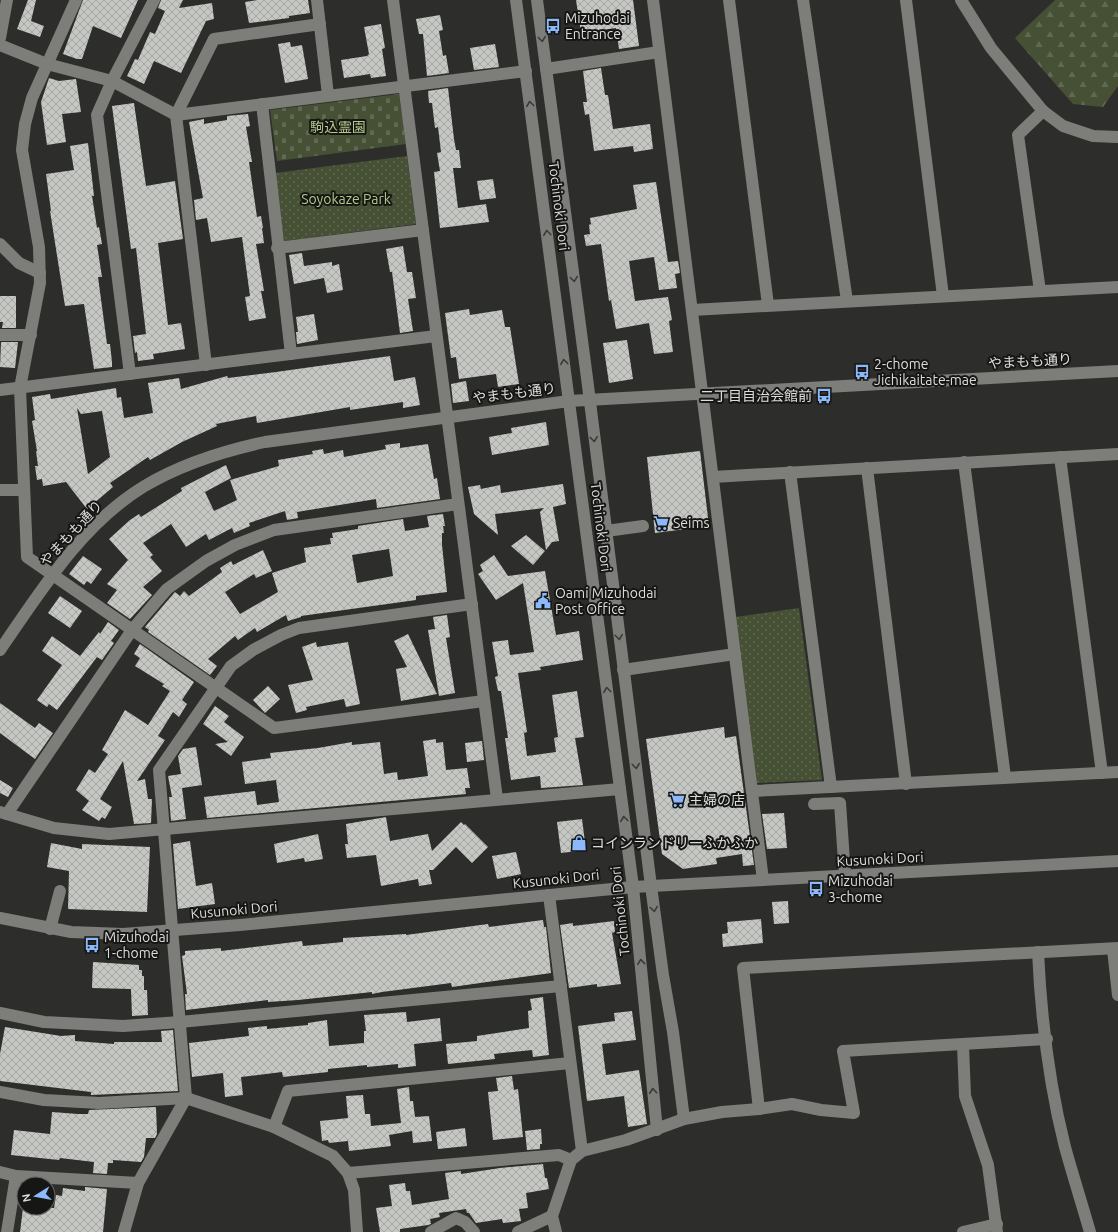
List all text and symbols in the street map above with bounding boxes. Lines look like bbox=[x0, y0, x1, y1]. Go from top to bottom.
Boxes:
place label: Mizuhodai Entrance bbox=[565, 10, 630, 42]
bus stop icon: Mizuhodai Entrance bbox=[544, 17, 562, 35]
one-way arrow bbox=[537, 36, 546, 42]
one-way arrow bbox=[526, 101, 535, 107]
park label: 駒込霊園 bbox=[310, 119, 366, 135]
street label: Tochinoki Dori bbox=[546, 160, 572, 252]
park label: Soyokaze Park bbox=[301, 191, 391, 207]
one-way arrow bbox=[543, 230, 552, 236]
one-way arrow bbox=[569, 275, 578, 282]
street label: やまもも通り bbox=[988, 351, 1072, 371]
place label: 2-chome Jichikaitate-mae bbox=[874, 356, 977, 388]
one-way arrow bbox=[560, 359, 569, 365]
bus stop icon: 2-chome Jichikaitate-mae bbox=[853, 363, 871, 381]
street label: やまもも通り bbox=[471, 380, 557, 406]
bus stop icon: 二丁目自治会館前 bbox=[815, 387, 833, 405]
place label: 二丁目自治会館前 bbox=[700, 388, 812, 404]
one-way arrow bbox=[590, 436, 599, 442]
street label: Tochinoki Dori bbox=[588, 481, 614, 573]
street label: やまもも通り bbox=[37, 497, 105, 569]
supermarket icon: Seims bbox=[652, 514, 670, 532]
place label: Seims bbox=[673, 515, 710, 531]
place label: Oami Mizuhodai Post Office bbox=[555, 585, 657, 617]
public building icon: Oami Mizuhodai Post Office bbox=[534, 592, 552, 610]
one-way arrow bbox=[614, 634, 623, 640]
one-way arrow bbox=[603, 687, 612, 693]
one-way arrow bbox=[631, 763, 640, 769]
supermarket icon: 主婦の店 bbox=[668, 791, 686, 809]
place label: 主婦の店 bbox=[689, 792, 745, 808]
one-way arrow bbox=[620, 815, 629, 822]
shop icon: コインランドリーふかふか bbox=[570, 834, 588, 852]
place label: コインランドリーふかふか bbox=[591, 835, 758, 851]
street label: Kusunoki Dori bbox=[836, 849, 924, 869]
street label: Tochinoki Dori bbox=[607, 865, 633, 957]
street label: Kusunoki Dori bbox=[512, 866, 600, 892]
place label: Mizuhodai 3-chome bbox=[828, 873, 893, 905]
bus stop icon: Mizuhodai 3-chome bbox=[807, 880, 825, 898]
street label: Kusunoki Dori bbox=[190, 898, 278, 922]
one-way arrow bbox=[649, 906, 658, 912]
place label: Mizuhodai 1-chome bbox=[104, 929, 169, 961]
bus stop icon: Mizuhodai 1-chome bbox=[83, 936, 101, 954]
one-way arrow bbox=[636, 958, 645, 965]
one-way arrow bbox=[649, 1088, 658, 1094]
north arrow bbox=[16, 1176, 56, 1216]
text: N bbox=[20, 1193, 33, 1203]

